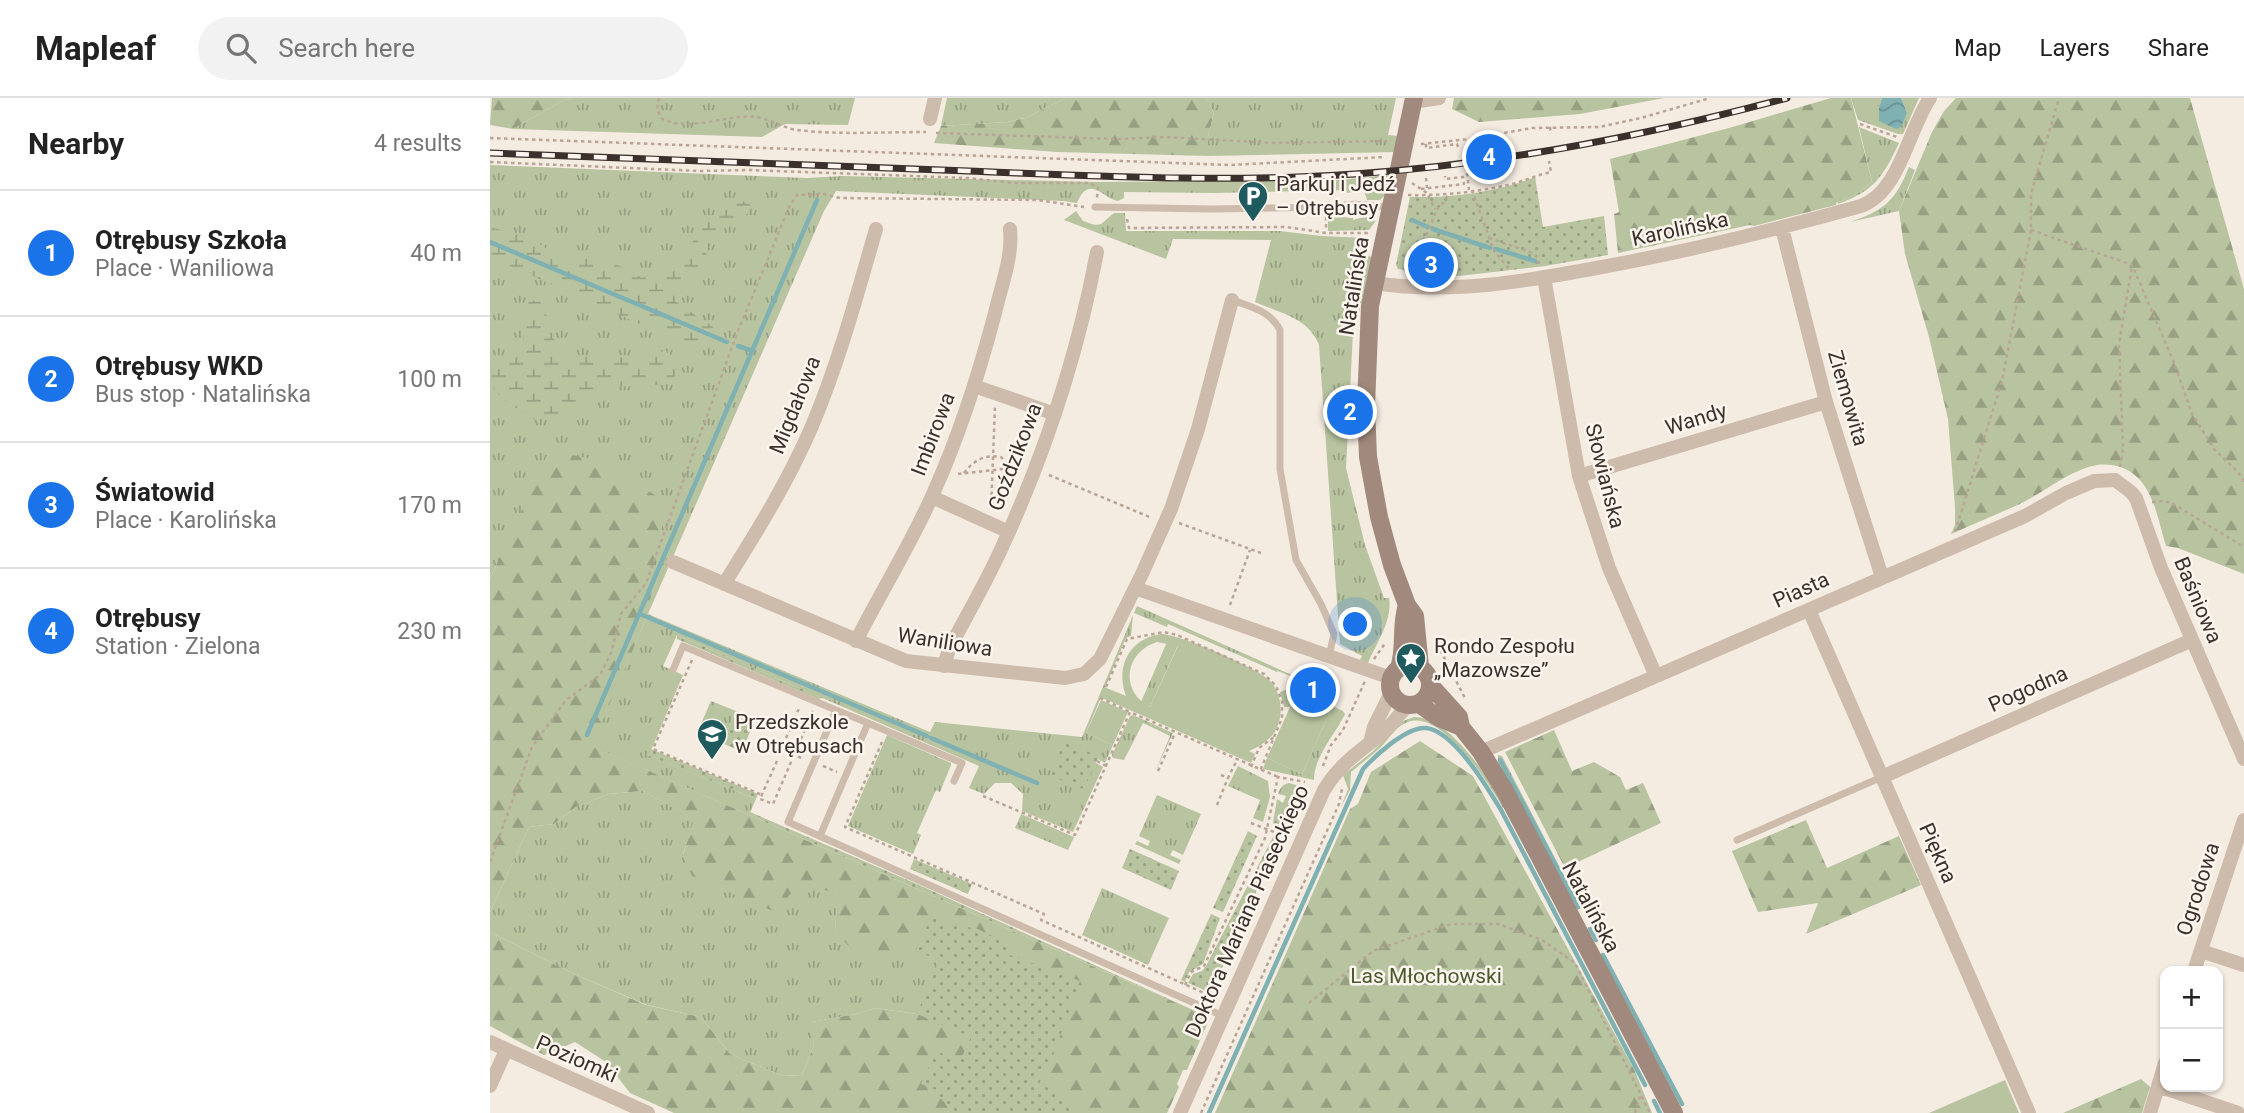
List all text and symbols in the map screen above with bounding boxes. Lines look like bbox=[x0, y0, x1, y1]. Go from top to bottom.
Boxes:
search box bbox=[198, 17, 688, 80]
text: Mapleaf bbox=[35, 29, 156, 68]
icon: search bbox=[222, 29, 260, 67]
text: Search here bbox=[278, 33, 415, 63]
text: Map bbox=[1954, 34, 2002, 62]
text: Layers bbox=[2040, 34, 2110, 62]
text: Share bbox=[2148, 34, 2209, 62]
text: Nearby bbox=[28, 126, 124, 161]
text: 4 results bbox=[374, 130, 462, 157]
pin: 4 bbox=[1466, 131, 1512, 183]
place label: Parkuj i Jedź – Otrębusy bbox=[1276, 172, 1395, 220]
parking icon: Parkuj i Jedź – Otrębusy bbox=[1236, 179, 1270, 223]
street label: Karolińska bbox=[1629, 207, 1731, 251]
text: Otrębusy Szkoła bbox=[95, 225, 287, 255]
street label: Natalińska bbox=[1334, 235, 1374, 337]
pin: 3 bbox=[1408, 239, 1454, 291]
text: 1 bbox=[44, 240, 58, 267]
text: 40 m bbox=[410, 240, 462, 267]
text: Place · Waniliowa bbox=[95, 255, 274, 282]
street label: Ziemowita bbox=[1823, 347, 1873, 449]
text: Otrębusy WKD bbox=[95, 351, 263, 381]
street label: Migdałowa bbox=[765, 353, 825, 457]
text: 2 bbox=[44, 366, 58, 393]
text: 100 m bbox=[397, 366, 462, 393]
text: Bus stop · Natalińska bbox=[95, 381, 311, 408]
pin: 2 bbox=[1327, 386, 1373, 438]
street label: Imbirowa bbox=[906, 389, 960, 479]
street label: Wandy bbox=[1662, 398, 1730, 440]
street label: Goździkowa bbox=[983, 400, 1047, 514]
street label: Słowiańska bbox=[1580, 421, 1630, 531]
text: Światowid bbox=[95, 477, 215, 507]
text: 3 bbox=[44, 492, 58, 519]
text: 170 m bbox=[397, 492, 462, 519]
text: Place · Karolińska bbox=[95, 507, 277, 534]
street label: Baśniowa bbox=[2169, 553, 2227, 647]
street label: Piasta bbox=[1769, 567, 1833, 613]
text: Otrębusy bbox=[95, 603, 201, 633]
your location bbox=[1338, 607, 1372, 641]
text: 4 bbox=[44, 618, 58, 645]
text: 230 m bbox=[397, 618, 462, 645]
street label: Waniliowa bbox=[896, 623, 994, 661]
text: Station · Zielona bbox=[95, 633, 261, 660]
place label: Rondo Zespołu „Mazowsze” bbox=[1434, 634, 1575, 682]
place icon: Rondo Zespołu „Mazowsze” bbox=[1394, 641, 1428, 685]
street label: Pogodna bbox=[1985, 661, 2071, 717]
pin: 1 bbox=[1290, 664, 1336, 716]
place label: Przedszkole w Otrębusach bbox=[735, 710, 864, 758]
school or university icon: Przedszkole w Otrębusach bbox=[695, 717, 729, 761]
street label: Doktora Mariana Piaseckiego bbox=[1180, 781, 1314, 1041]
street label: Piękna bbox=[1914, 819, 1962, 887]
street label: Ogrodowa bbox=[2172, 840, 2224, 938]
street label: Natalińska bbox=[1557, 857, 1625, 957]
park label: Las Młochowski bbox=[1350, 964, 1502, 988]
map controls bbox=[2160, 966, 2223, 1092]
button: + bbox=[2160, 966, 2223, 1029]
button: − bbox=[2160, 1029, 2223, 1092]
street label: Poziomki bbox=[533, 1030, 621, 1088]

